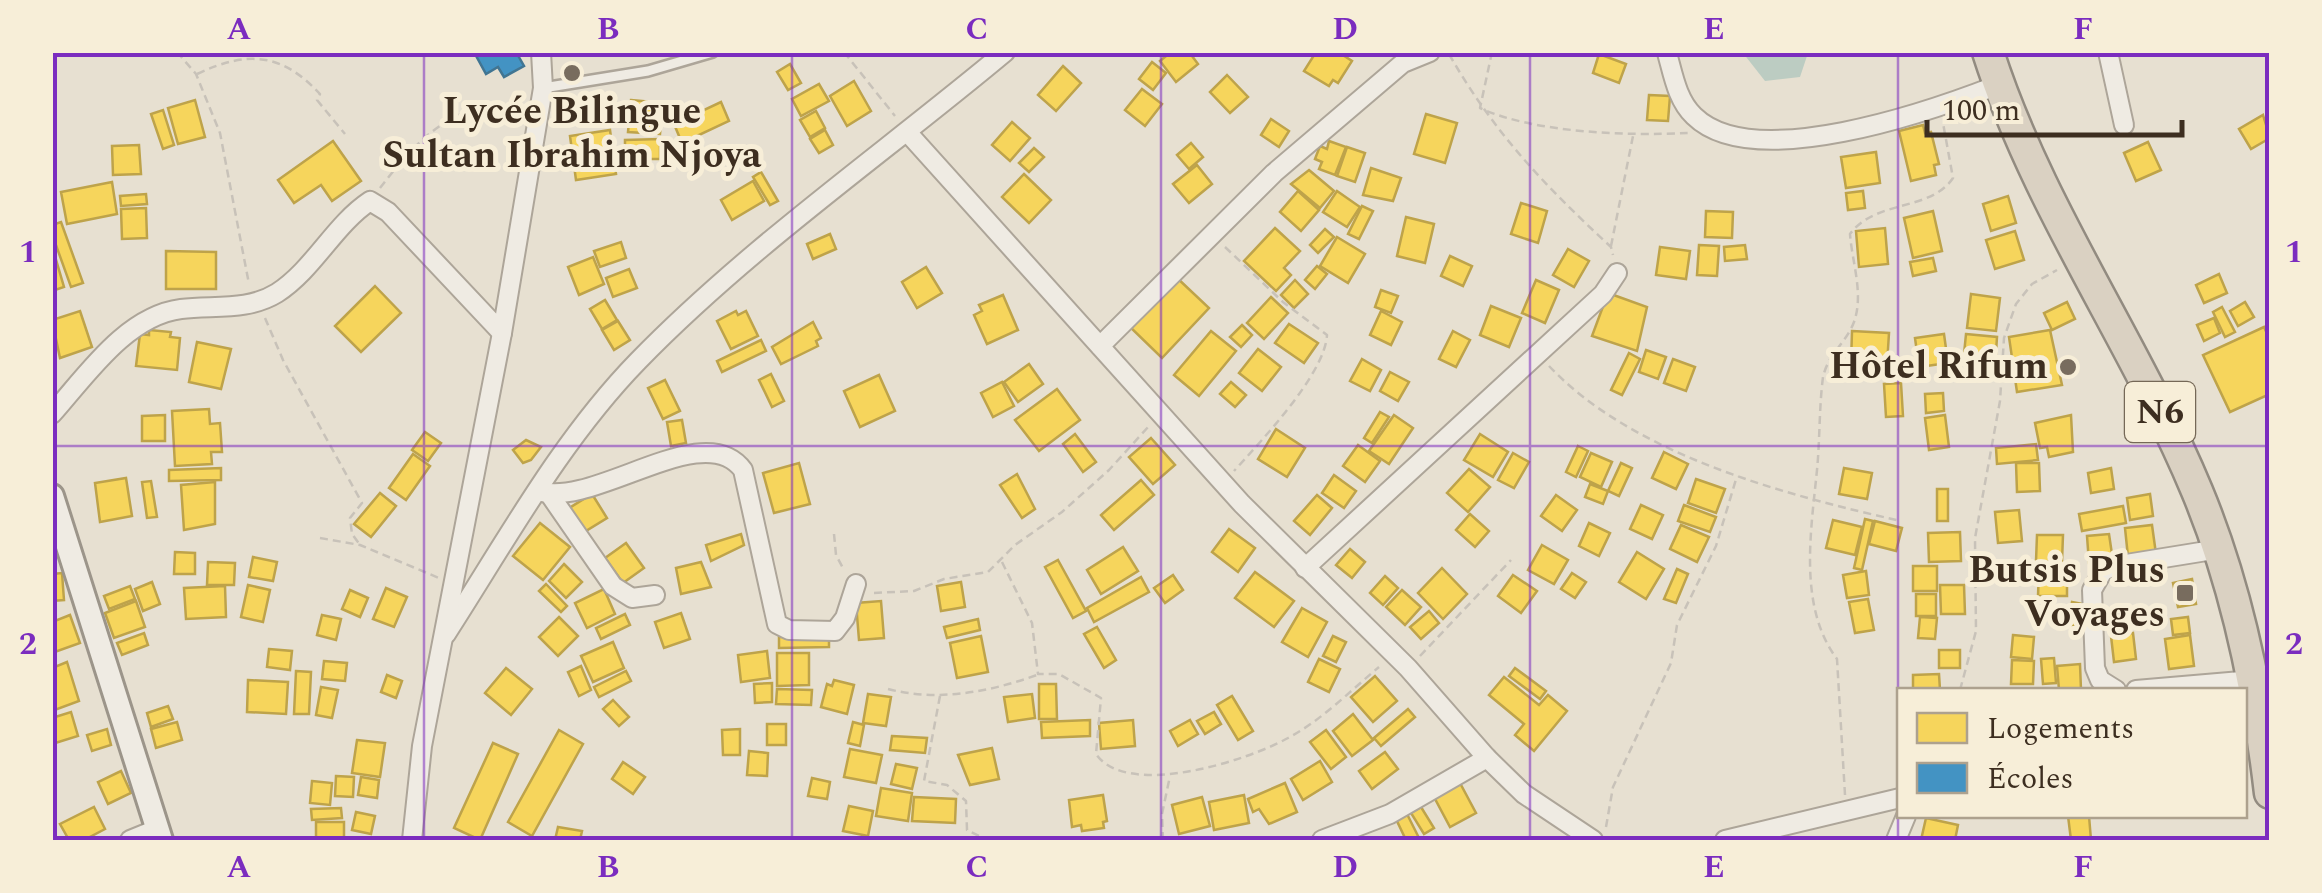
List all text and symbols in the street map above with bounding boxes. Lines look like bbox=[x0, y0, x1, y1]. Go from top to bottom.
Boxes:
text: A bbox=[227, 5, 252, 54]
text: B bbox=[597, 5, 619, 54]
text: C bbox=[966, 5, 988, 54]
text: D bbox=[1332, 5, 1358, 54]
text: E bbox=[1703, 5, 1725, 54]
text: F bbox=[2073, 5, 2093, 54]
marker: Lycée Bilingue Sultan Ibrahim Njoya bbox=[561, 62, 583, 84]
scale bar bbox=[1927, 75, 2182, 137]
place label: Lycée Bilingue Sultan Ibrahim Njoya bbox=[382, 83, 762, 185]
text: 100 m bbox=[1942, 88, 2020, 134]
text: 1 bbox=[19, 228, 37, 277]
text: 1 bbox=[2285, 228, 2303, 277]
place label: Hôtel Rifum bbox=[1829, 338, 2048, 396]
marker: Hôtel Rifum bbox=[2057, 356, 2079, 378]
road number: N6 bbox=[2125, 382, 2195, 442]
place label: Butsis Plus Voyages bbox=[1968, 542, 2165, 644]
marker: Butsis Plus Voyages bbox=[2174, 582, 2196, 604]
text: 2 bbox=[19, 620, 37, 669]
text: 2 bbox=[2285, 620, 2303, 669]
legend bbox=[1897, 688, 2247, 818]
text: Logements bbox=[1987, 706, 2134, 752]
text: Écoles bbox=[1987, 756, 2073, 802]
text: A bbox=[227, 843, 252, 892]
text: B bbox=[597, 843, 619, 892]
text: C bbox=[966, 843, 988, 892]
text: D bbox=[1332, 843, 1358, 892]
text: E bbox=[1703, 843, 1725, 892]
text: F bbox=[2073, 843, 2093, 892]

